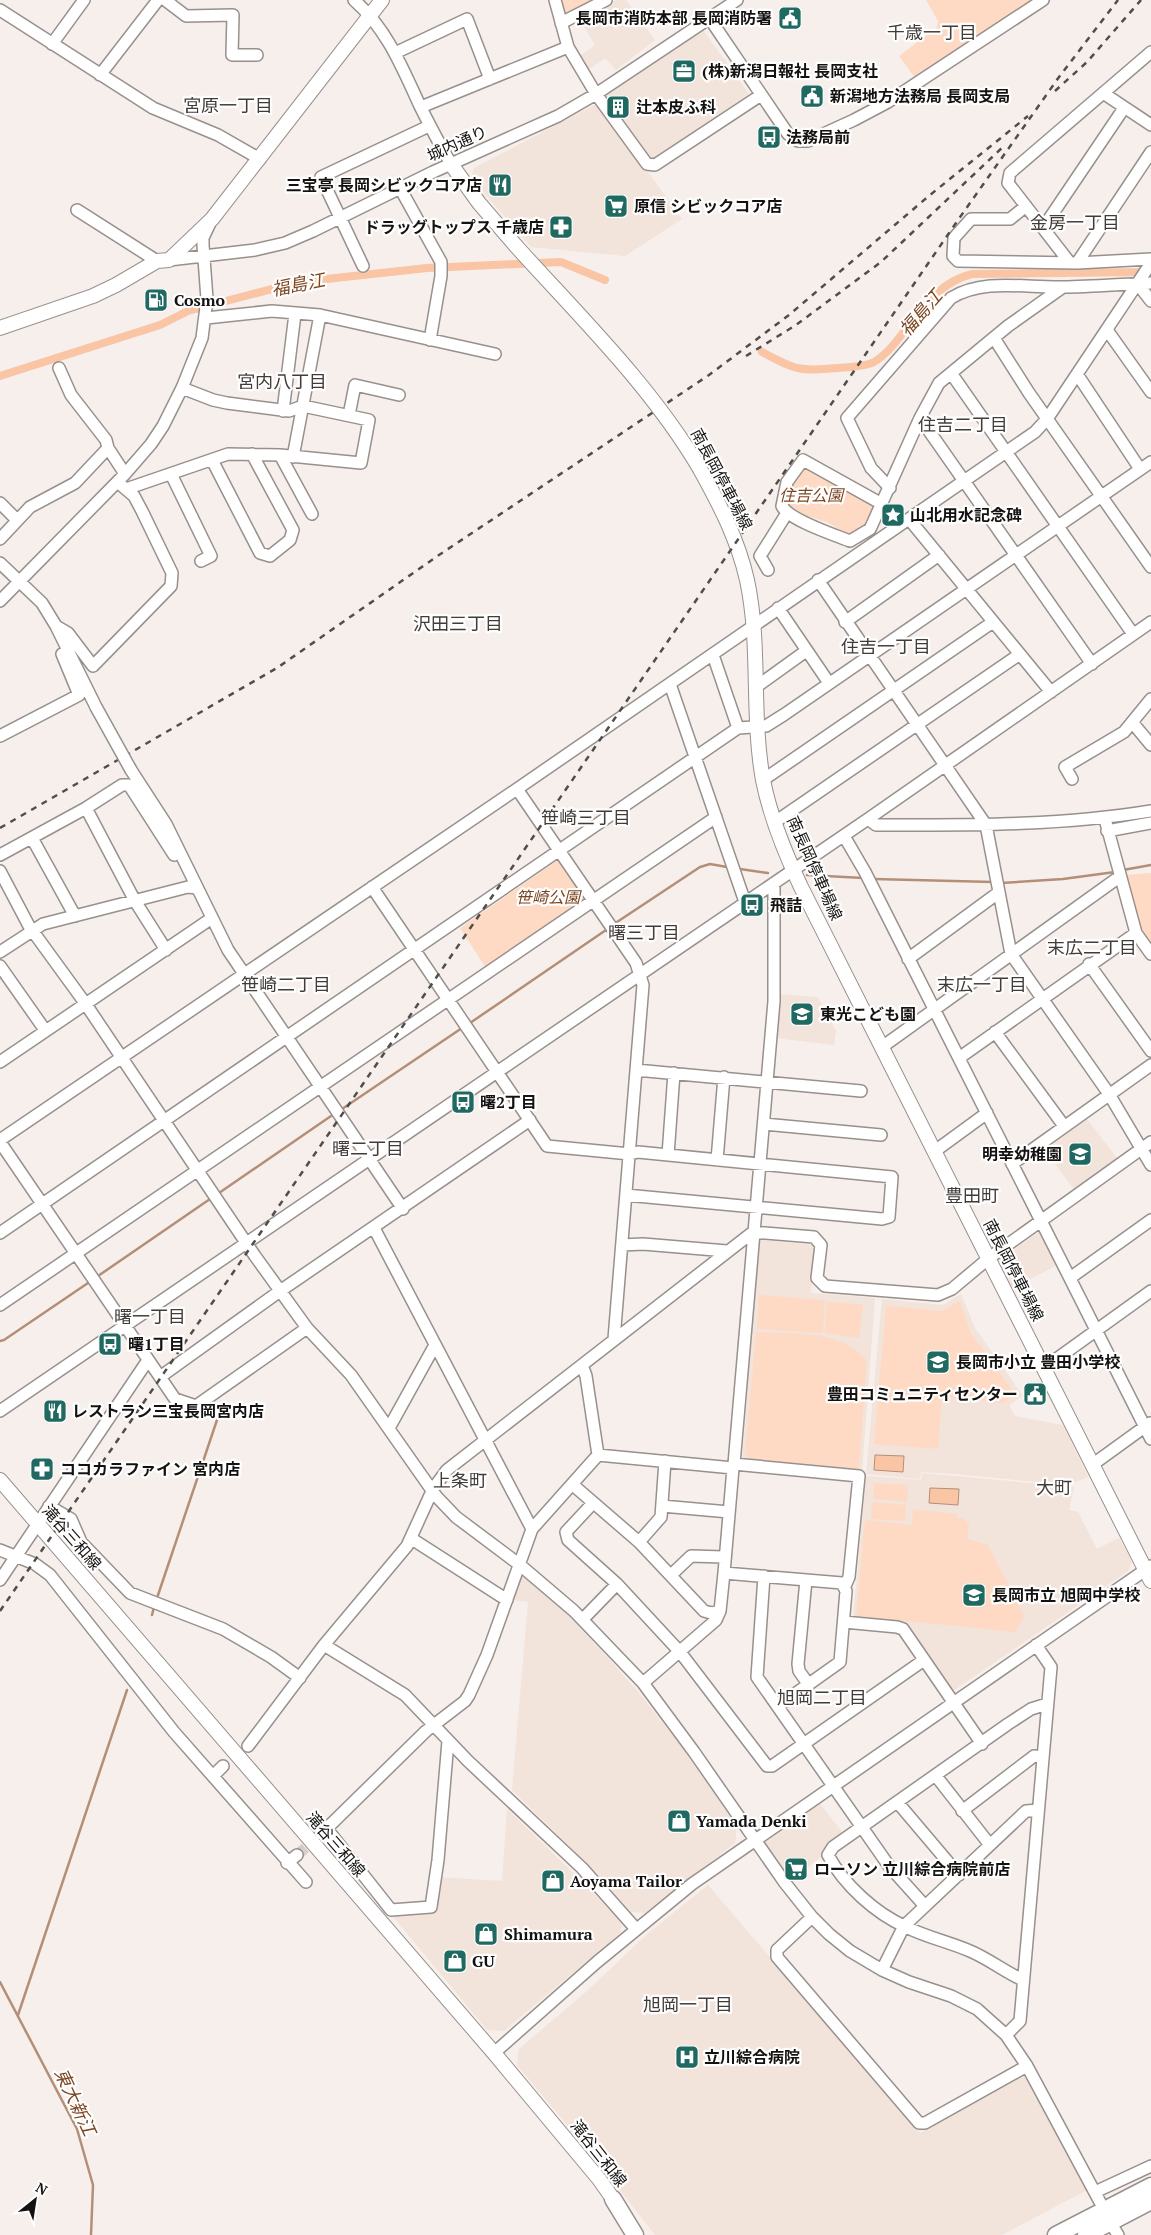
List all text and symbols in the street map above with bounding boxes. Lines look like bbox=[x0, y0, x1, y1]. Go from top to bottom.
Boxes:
public building icon: 長岡市消防本部 長岡消防署 bbox=[777, 5, 803, 31]
place label: 長岡市消防本部 長岡消防署 bbox=[576, 7, 772, 29]
district label: 千歳一丁目 bbox=[887, 20, 977, 44]
office icon: (株)新潟日報社 長岡支社 bbox=[671, 58, 697, 84]
place label: (株)新潟日報社 長岡支社 bbox=[702, 60, 878, 82]
public building icon: 新潟地方法務局 長岡支局 bbox=[799, 83, 825, 109]
place label: 新潟地方法務局 長岡支局 bbox=[830, 85, 1010, 107]
district label: 宮原一丁目 bbox=[183, 93, 273, 117]
building icon: 辻本皮ふ科 bbox=[605, 94, 631, 120]
place label: 辻本皮ふ科 bbox=[636, 96, 716, 118]
street label: 城内通り bbox=[423, 120, 491, 166]
bus stop icon: 法務局前 bbox=[756, 124, 782, 150]
place label: 法務局前 bbox=[786, 126, 850, 148]
restaurant icon: 三宝亭 長岡シビックコア店 bbox=[487, 172, 513, 198]
place label: 三宝亭 長岡シビックコア店 bbox=[286, 174, 482, 196]
supermarket icon: 原信 シビックコア店 bbox=[603, 193, 629, 219]
place label: 原信 シビックコア店 bbox=[634, 195, 782, 217]
district label: 金房一丁目 bbox=[1030, 210, 1120, 234]
pharmacy icon: ドラッグトップス 千歳店 bbox=[548, 214, 574, 240]
place label: ドラッグトップス 千歳店 bbox=[364, 216, 544, 238]
water label: 福島江 bbox=[269, 267, 329, 301]
water label: 福島江 bbox=[893, 283, 948, 341]
fuel station icon: Cosmo bbox=[143, 287, 169, 313]
place label: Cosmo bbox=[174, 289, 226, 311]
district label: 宮内八丁目 bbox=[237, 369, 327, 393]
district label: 住吉二丁目 bbox=[918, 412, 1008, 436]
street label: 南長岡停車場線 bbox=[686, 424, 758, 534]
park label: 住吉公園 bbox=[779, 484, 845, 506]
place icon: 山北用水記念碑 bbox=[880, 502, 906, 528]
place label: 山北用水記念碑 bbox=[910, 504, 1022, 526]
district label: 沢田三丁目 bbox=[413, 611, 503, 635]
district label: 住吉一丁目 bbox=[841, 634, 931, 658]
district label: 笹崎三丁目 bbox=[541, 805, 631, 829]
street label: 南長岡停車場線 bbox=[782, 812, 848, 924]
park label: 笹崎公園 bbox=[516, 886, 582, 908]
bus stop icon: 飛詰 bbox=[739, 892, 765, 918]
place label: 飛詰 bbox=[770, 894, 802, 916]
district label: 曙三丁目 bbox=[608, 920, 680, 944]
district label: 末広二丁目 bbox=[1047, 935, 1137, 959]
district label: 笹崎二丁目 bbox=[241, 972, 331, 996]
district label: 末広一丁目 bbox=[937, 972, 1027, 996]
school or university icon: 東光こども園 bbox=[789, 1001, 815, 1027]
place label: 東光こども園 bbox=[820, 1003, 916, 1025]
bus stop icon: 曙2丁目 bbox=[450, 1089, 476, 1115]
place label: 曙2丁目 bbox=[480, 1091, 537, 1113]
district label: 曙二丁目 bbox=[332, 1136, 404, 1160]
school or university icon: 明幸幼稚園 bbox=[1067, 1141, 1093, 1167]
place label: 明幸幼稚園 bbox=[982, 1143, 1062, 1165]
district label: 豊田町 bbox=[945, 1183, 999, 1207]
street label: 南長岡停車場線 bbox=[979, 1215, 1049, 1325]
district label: 曙一丁目 bbox=[114, 1304, 186, 1328]
bus stop icon: 曙1丁目 bbox=[97, 1331, 123, 1357]
place label: 曙1丁目 bbox=[128, 1333, 185, 1355]
school or university icon: 長岡市小立 豊田小学校 bbox=[925, 1349, 951, 1375]
place label: 長岡市小立 豊田小学校 bbox=[956, 1351, 1120, 1373]
public building icon: 豊田コミュニティセンター bbox=[1022, 1381, 1048, 1407]
place label: 豊田コミュニティセンター bbox=[827, 1383, 1018, 1405]
restaurant icon: レストラン三宝長岡宮内店 bbox=[42, 1398, 68, 1424]
place label: レストラン三宝長岡宮内店 bbox=[72, 1400, 264, 1422]
pharmacy icon: ココカラファイン 宮内店 bbox=[29, 1456, 55, 1482]
place label: ココカラファイン 宮内店 bbox=[60, 1458, 240, 1480]
district label: 上条町 bbox=[433, 1468, 487, 1492]
district label: 大町 bbox=[1036, 1475, 1072, 1499]
street label: 滝谷三和線 bbox=[37, 1500, 107, 1574]
school or university icon: 長岡市立 旭岡中学校 bbox=[961, 1582, 987, 1608]
place label: 長岡市立 旭岡中学校 bbox=[992, 1584, 1140, 1606]
district label: 旭岡二丁目 bbox=[777, 1685, 867, 1709]
street label: 滝谷三和線 bbox=[301, 1807, 371, 1881]
shop icon: Yamada Denki bbox=[666, 1808, 692, 1834]
place label: Yamada Denki bbox=[696, 1810, 806, 1832]
supermarket icon: ローソン 立川綜合病院前店 bbox=[783, 1856, 809, 1882]
place label: ローソン 立川綜合病院前店 bbox=[814, 1858, 1010, 1880]
shop icon: Aoyama Tailor bbox=[540, 1868, 566, 1894]
place label: Aoyama Tailor bbox=[570, 1870, 682, 1892]
shop icon: Shimamura bbox=[473, 1921, 499, 1947]
place label: Shimamura bbox=[504, 1923, 593, 1945]
shop icon: GU bbox=[442, 1948, 468, 1974]
place label: GU bbox=[472, 1950, 495, 1972]
district label: 旭岡一丁目 bbox=[643, 1992, 733, 2016]
hospital icon: 立川綜合病院 bbox=[674, 2044, 700, 2070]
place label: 立川綜合病院 bbox=[704, 2046, 800, 2068]
water label: 東大新江 bbox=[50, 2064, 103, 2141]
street label: 滝谷三和線 bbox=[566, 2115, 632, 2191]
north arrow bbox=[10, 2175, 60, 2225]
text: N bbox=[32, 2177, 51, 2199]

